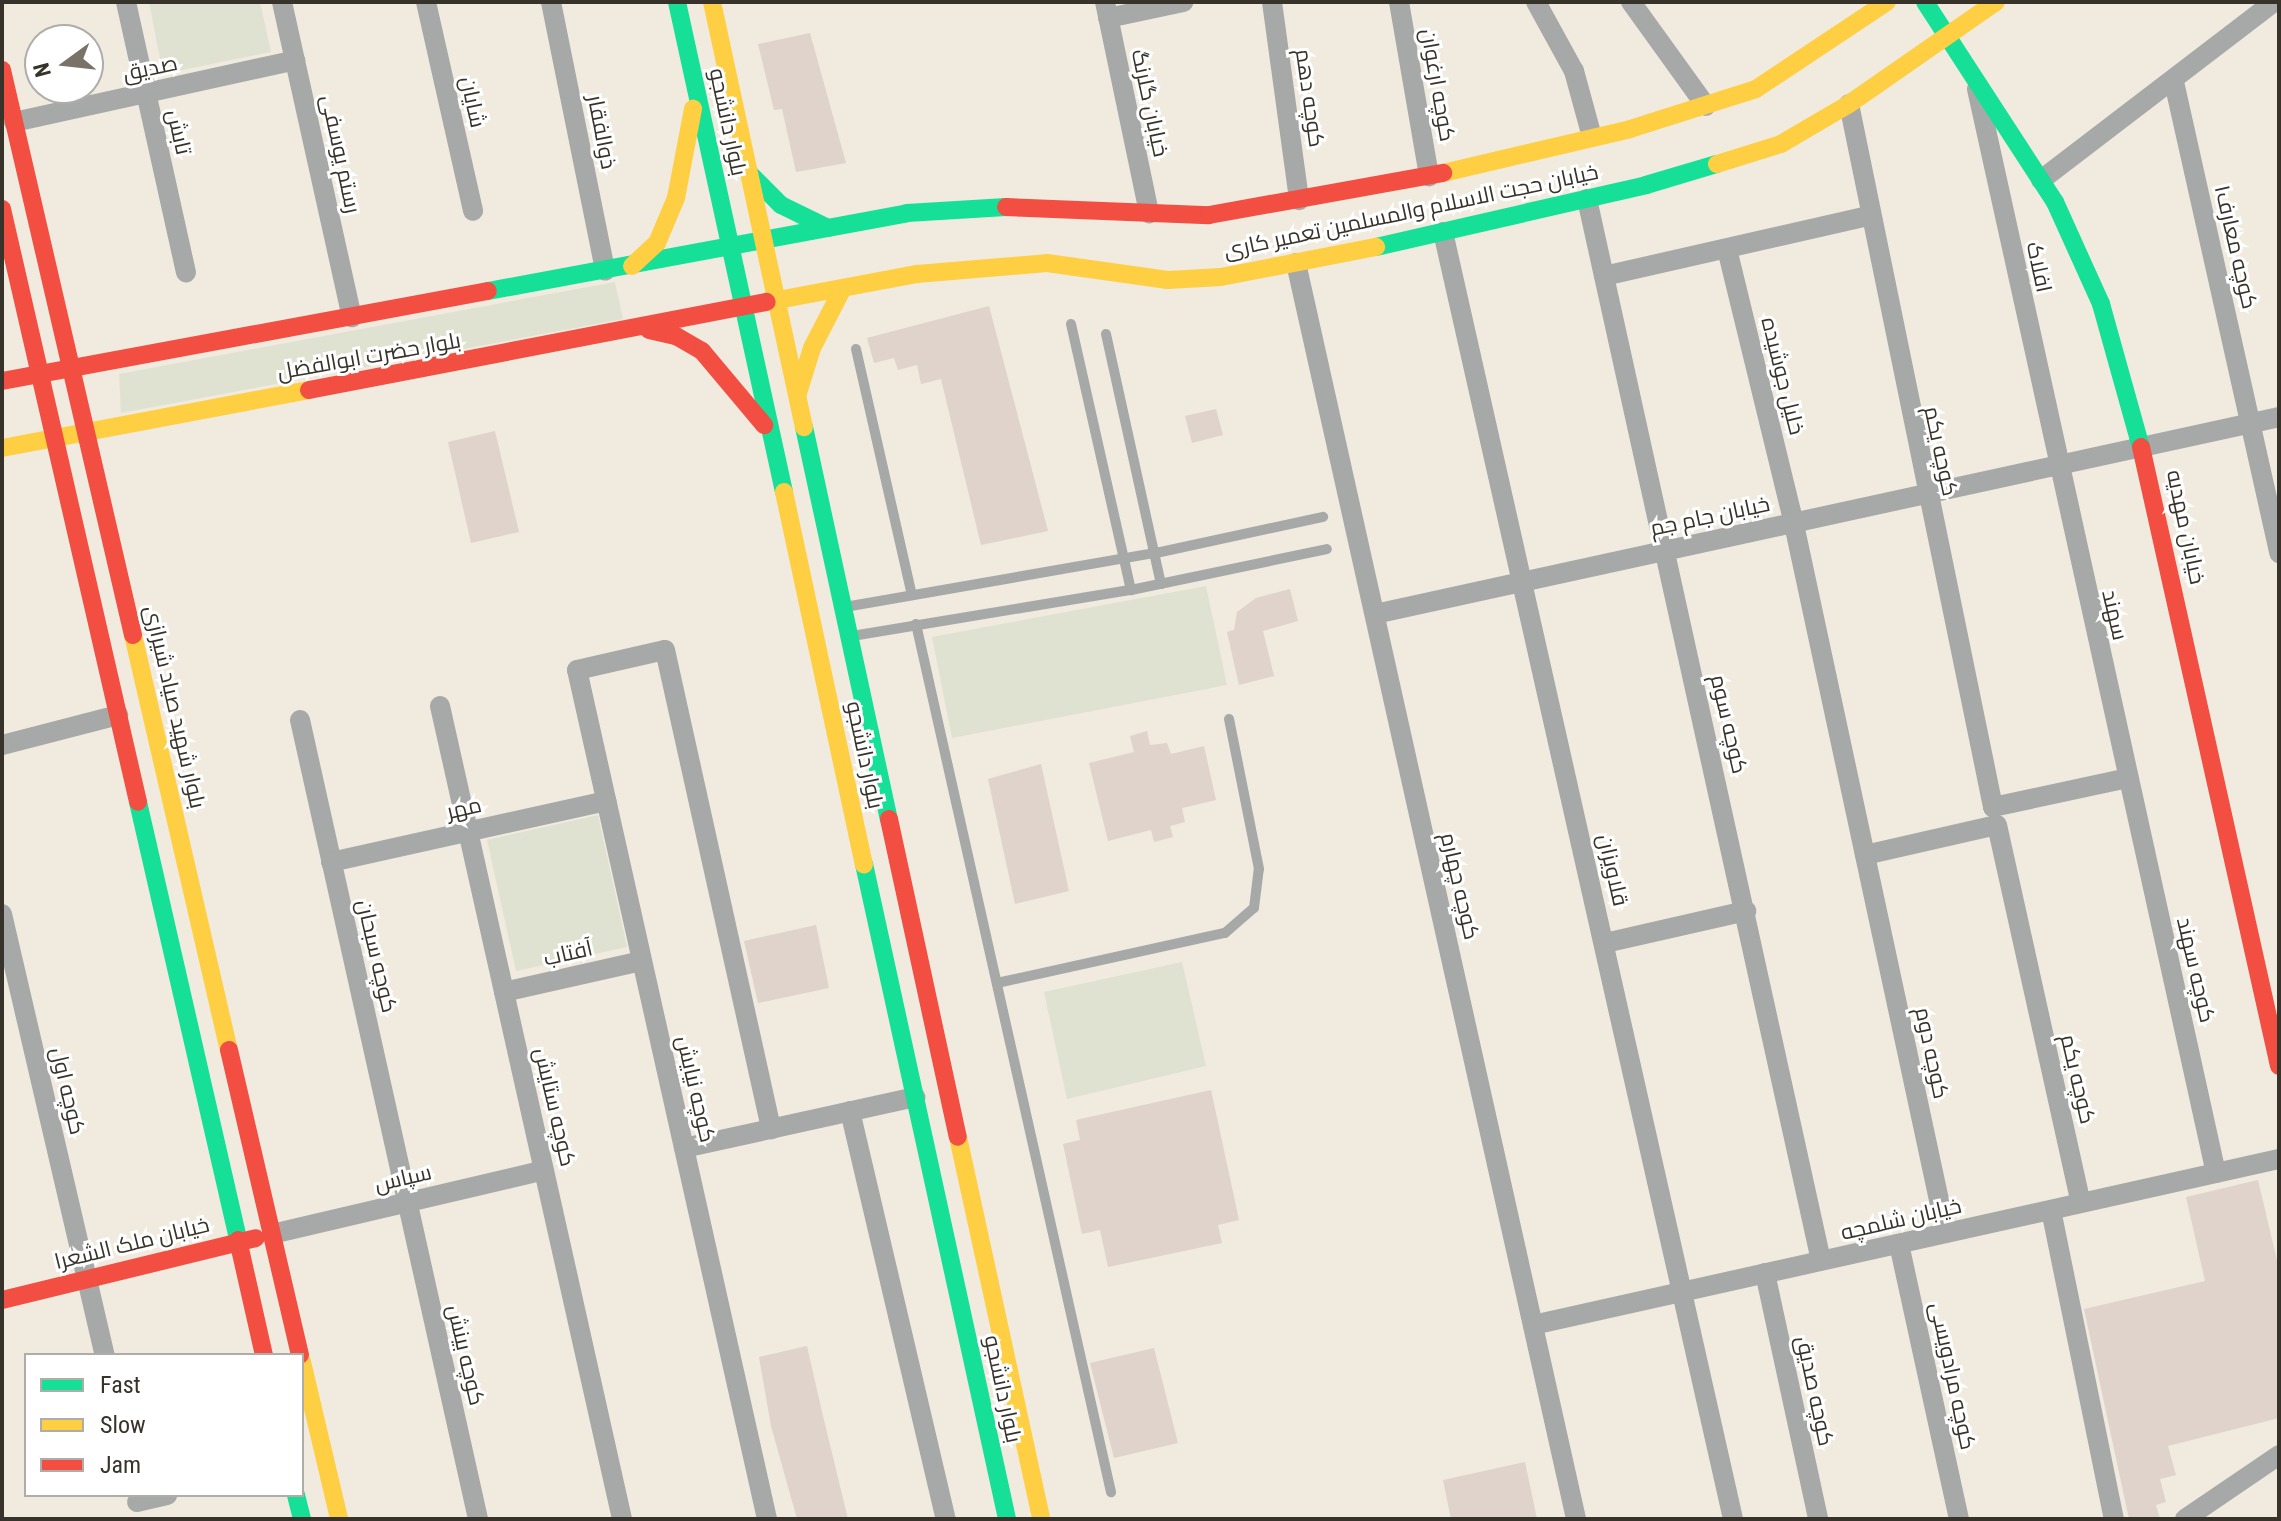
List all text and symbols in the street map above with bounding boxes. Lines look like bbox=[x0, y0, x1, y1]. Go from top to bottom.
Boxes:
north arrow bbox=[24, 24, 104, 104]
street label: کوچه ارغوان bbox=[1415, 26, 1461, 144]
street label: خیابان گلرنگ bbox=[1126, 47, 1174, 159]
street label: کوچه دهم bbox=[1290, 47, 1330, 149]
street label: صدیق bbox=[120, 49, 180, 87]
text: N bbox=[28, 60, 56, 80]
street label: بلوار دانشجو bbox=[704, 66, 752, 178]
street label: شایان bbox=[455, 74, 491, 130]
street label: رستم یوسفی bbox=[316, 92, 366, 216]
street label: ذوالفقار bbox=[582, 93, 622, 171]
street label: تابش bbox=[161, 107, 197, 157]
street label: خیابان حجت الاسلام والمسلمین تعمیر کاری bbox=[1221, 158, 1601, 264]
street label: کوچه معارف۱ bbox=[2209, 182, 2263, 312]
street label: افلاک bbox=[2021, 239, 2057, 295]
street label: خلیل جوشیده bbox=[1756, 315, 1810, 437]
street label: بلوار حضرت ابوالفضل bbox=[275, 327, 463, 385]
street label: کوچه یکم bbox=[1919, 404, 1963, 498]
street label: خیابان مهدیه bbox=[2161, 467, 2211, 587]
street label: خیابان جام جم bbox=[1648, 490, 1772, 542]
street label: سهند bbox=[2096, 587, 2134, 643]
street label: بلوار شهید صیاد شیرازی bbox=[139, 603, 211, 811]
street label: کوچه سوم bbox=[1705, 672, 1753, 776]
street label: بلوار دانشجو bbox=[841, 699, 889, 811]
street label: مهر bbox=[444, 791, 484, 825]
street label: کوچه چهارم bbox=[1435, 830, 1485, 942]
street label: قلاویزان bbox=[1592, 831, 1634, 909]
street label: کوچه سبحان bbox=[351, 897, 403, 1015]
street label: کوچه سهند bbox=[2171, 915, 2221, 1025]
street label: آفتاب bbox=[541, 935, 595, 971]
street label: کوچه دوم bbox=[1909, 1005, 1955, 1101]
street label: کوچه یکم bbox=[2055, 1032, 2101, 1126]
street label: كوچه نيايش bbox=[671, 1033, 721, 1145]
street label: کوچه اول bbox=[45, 1045, 91, 1137]
street label: کوچه ستایش bbox=[529, 1045, 581, 1169]
street label: سپاس bbox=[372, 1159, 434, 1197]
street label: خیابان شلمچه bbox=[1838, 1192, 1964, 1246]
street label: خیابان ملک الشعرا bbox=[52, 1211, 212, 1275]
street label: کوچه مرادویسی bbox=[1925, 1300, 1981, 1452]
street label: کوچه بینش bbox=[442, 1302, 490, 1408]
street label: بلوار دانشجو bbox=[979, 1333, 1027, 1445]
street label: کوچه صدیق bbox=[1790, 1334, 1840, 1448]
legend bbox=[24, 1353, 304, 1497]
text: Fast bbox=[100, 1371, 141, 1399]
text: Slow bbox=[100, 1411, 146, 1439]
text: Jam bbox=[100, 1451, 141, 1479]

